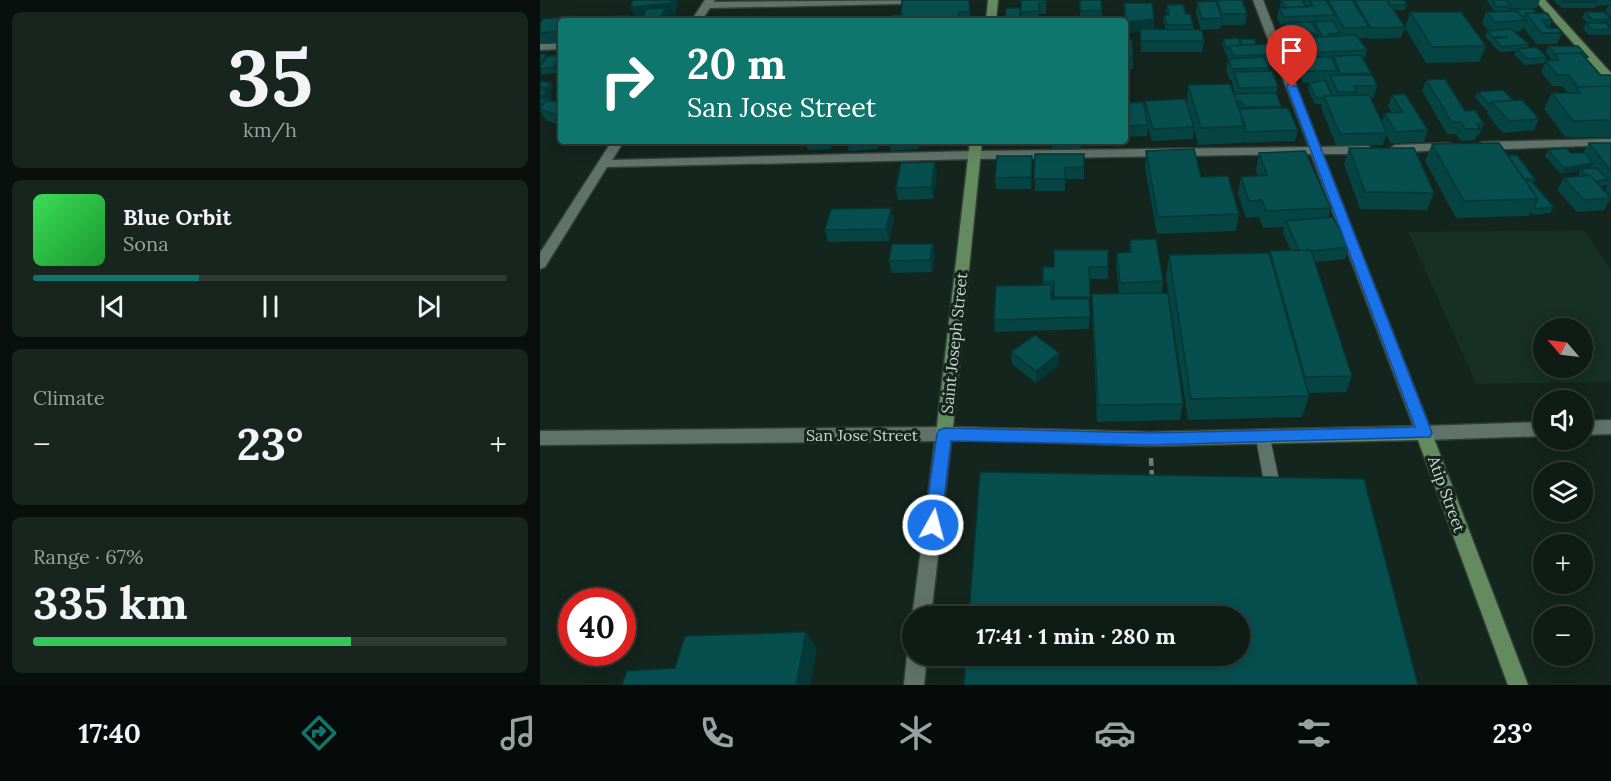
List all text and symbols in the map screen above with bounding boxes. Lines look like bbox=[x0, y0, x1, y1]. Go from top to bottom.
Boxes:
pin bbox=[1266, 25, 1317, 87]
text: 35 bbox=[227, 28, 313, 127]
icon: arrive bbox=[1275, 34, 1308, 67]
text: 20 m bbox=[687, 37, 786, 91]
icon: right bbox=[588, 42, 666, 120]
text: San Jose Street bbox=[687, 90, 876, 124]
text: km/h bbox=[243, 117, 297, 142]
text: Blue Orbit bbox=[123, 203, 231, 231]
text: Sona bbox=[123, 231, 169, 256]
street label: Saint Joseph Street bbox=[937, 271, 971, 415]
icon: previous bbox=[96, 290, 129, 323]
icon: pause bbox=[254, 290, 287, 323]
icon: next bbox=[412, 290, 445, 323]
north arrow bbox=[1533, 318, 1593, 378]
map controls bbox=[1533, 318, 1593, 666]
text: Climate bbox=[33, 385, 105, 410]
button: sound bbox=[1533, 390, 1593, 450]
text: 23° bbox=[237, 415, 303, 472]
text: − bbox=[33, 423, 51, 465]
text: + bbox=[489, 423, 507, 465]
street label: San Jose Street bbox=[806, 425, 919, 445]
street label: Atip Street bbox=[1424, 452, 1470, 536]
button: layers bbox=[1533, 462, 1593, 522]
position arrow bbox=[901, 493, 965, 557]
button: + bbox=[1533, 534, 1593, 594]
text: Range · 67% bbox=[33, 544, 143, 569]
text: 335 km bbox=[33, 574, 188, 631]
speed limit sign: 40 bbox=[558, 588, 636, 666]
button: − bbox=[1533, 606, 1593, 666]
text: 17:41 · 1 min · 280 m bbox=[976, 622, 1176, 650]
icon: directions bbox=[298, 712, 340, 754]
icon: music bbox=[497, 712, 539, 754]
icon: phone bbox=[696, 712, 738, 754]
icon: climate bbox=[895, 712, 937, 754]
icon: car bbox=[1094, 712, 1136, 754]
icon: filters bbox=[1293, 712, 1335, 754]
text: 17:40 bbox=[79, 716, 141, 750]
text: 23° bbox=[1493, 716, 1532, 750]

